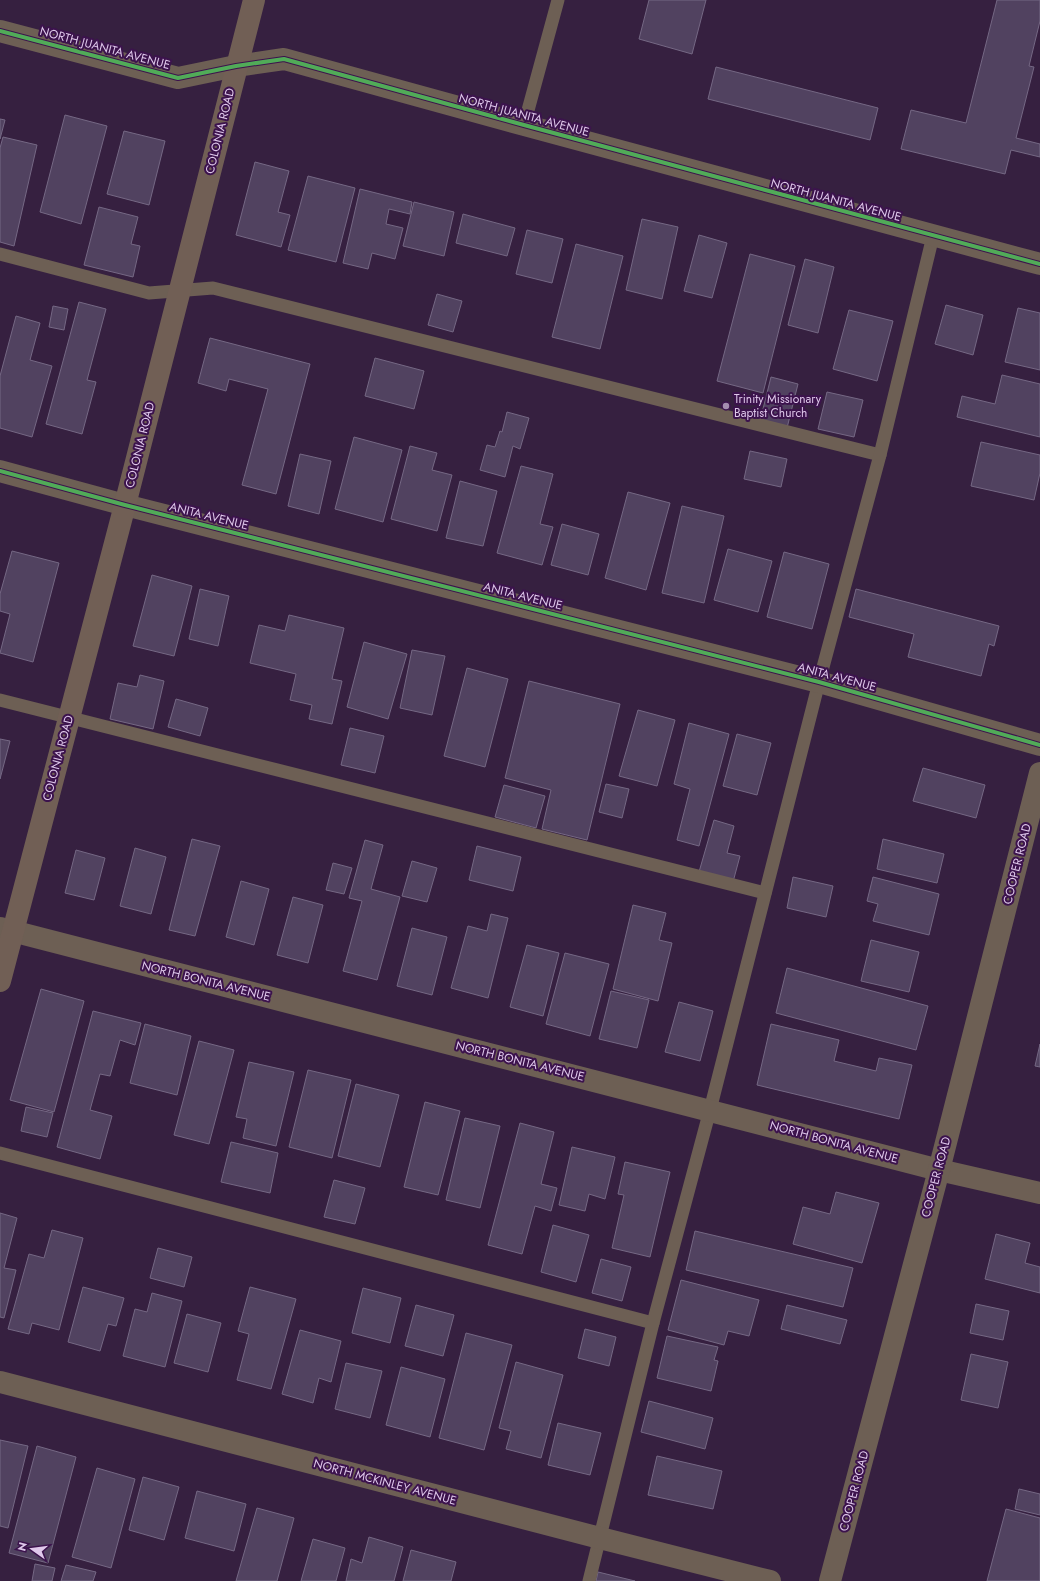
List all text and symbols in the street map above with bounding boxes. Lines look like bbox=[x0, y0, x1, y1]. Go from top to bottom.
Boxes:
street label: NORTH JUANITA AVENUE bbox=[38, 22, 172, 74]
street label: COLONIA ROAD bbox=[201, 86, 239, 176]
street label: NORTH JUANITA AVENUE bbox=[457, 89, 591, 141]
street label: NORTH JUANITA AVENUE bbox=[769, 174, 903, 226]
place label: Trinity Missionary Baptist Church bbox=[734, 390, 822, 422]
street label: COLONIA ROAD bbox=[121, 400, 159, 490]
marker: Trinity Missionary Baptist Church bbox=[721, 401, 731, 411]
street label: ANITA AVENUE bbox=[168, 498, 250, 534]
street label: ANITA AVENUE bbox=[482, 578, 564, 614]
street label: ANITA AVENUE bbox=[796, 658, 878, 696]
street label: COLONIA ROAD bbox=[38, 713, 78, 803]
street label: COOPER ROAD bbox=[998, 822, 1036, 906]
street label: NORTH BONITA AVENUE bbox=[140, 956, 272, 1006]
street label: NORTH BONITA AVENUE bbox=[454, 1036, 586, 1086]
street label: NORTH BONITA AVENUE bbox=[768, 1116, 900, 1168]
street label: COOPER ROAD bbox=[917, 1135, 955, 1219]
street label: COOPER ROAD bbox=[835, 1449, 873, 1533]
street label: NORTH MCKINLEY AVENUE bbox=[312, 1454, 458, 1510]
north arrow bbox=[12, 1529, 52, 1569]
text: N bbox=[13, 1540, 31, 1553]

